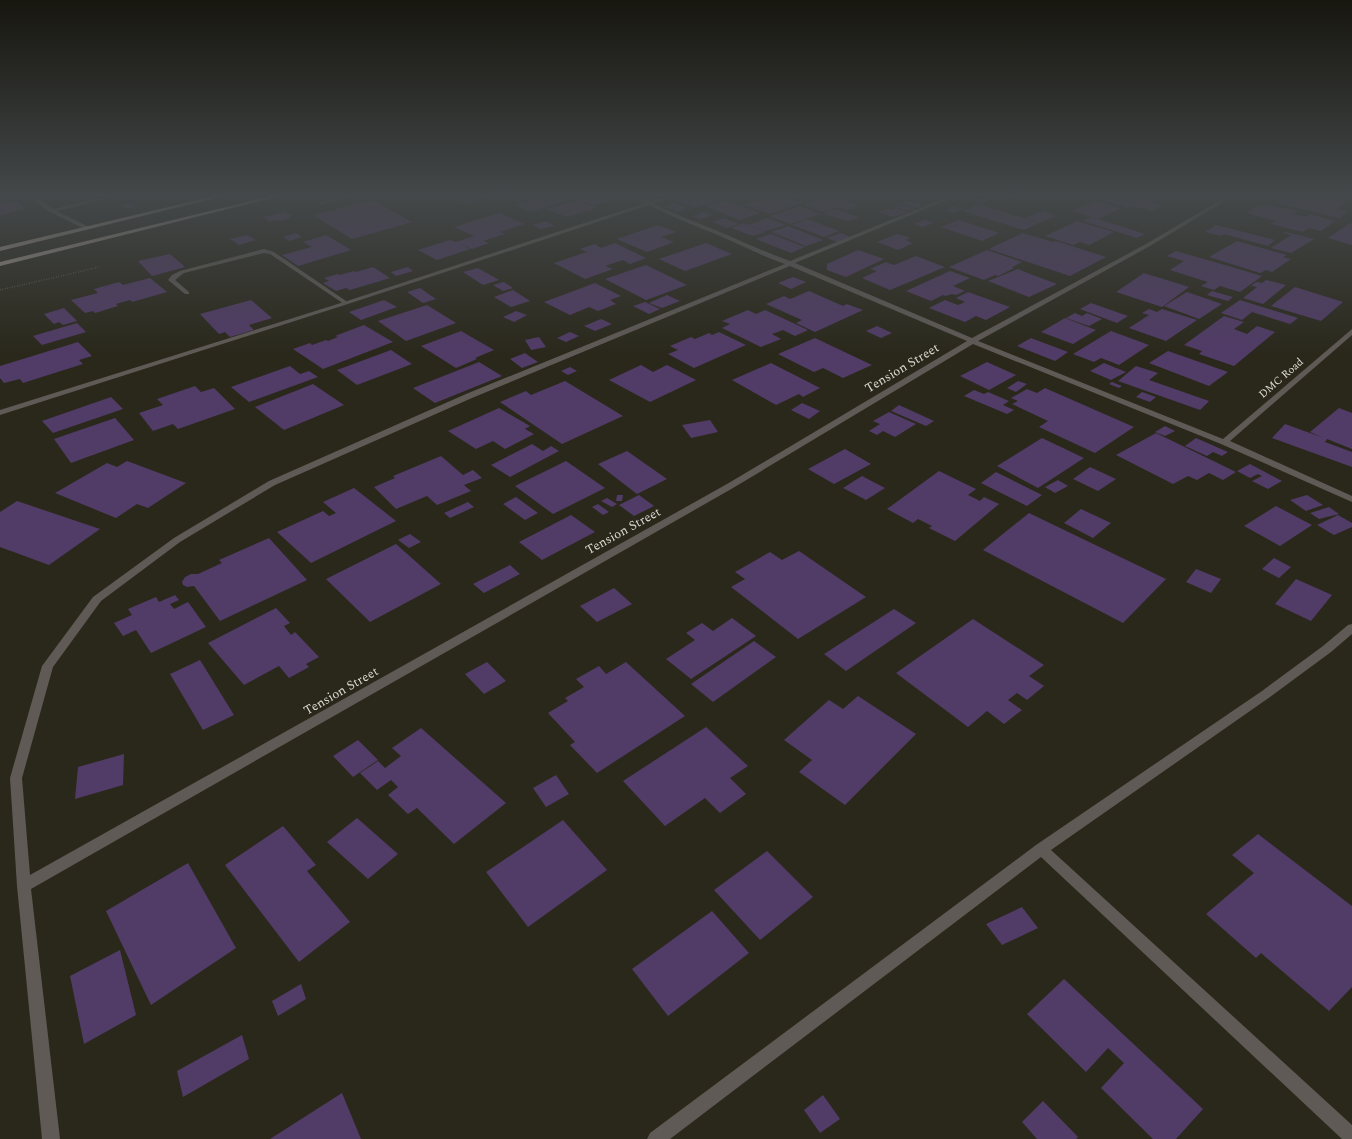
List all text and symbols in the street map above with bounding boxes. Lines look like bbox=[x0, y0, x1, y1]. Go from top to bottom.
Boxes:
street label: Tension Street bbox=[861, 338, 943, 398]
street label: DMC Road bbox=[1255, 354, 1307, 402]
street label: Tension Street bbox=[582, 502, 665, 560]
street label: Tension Street bbox=[300, 661, 383, 721]

